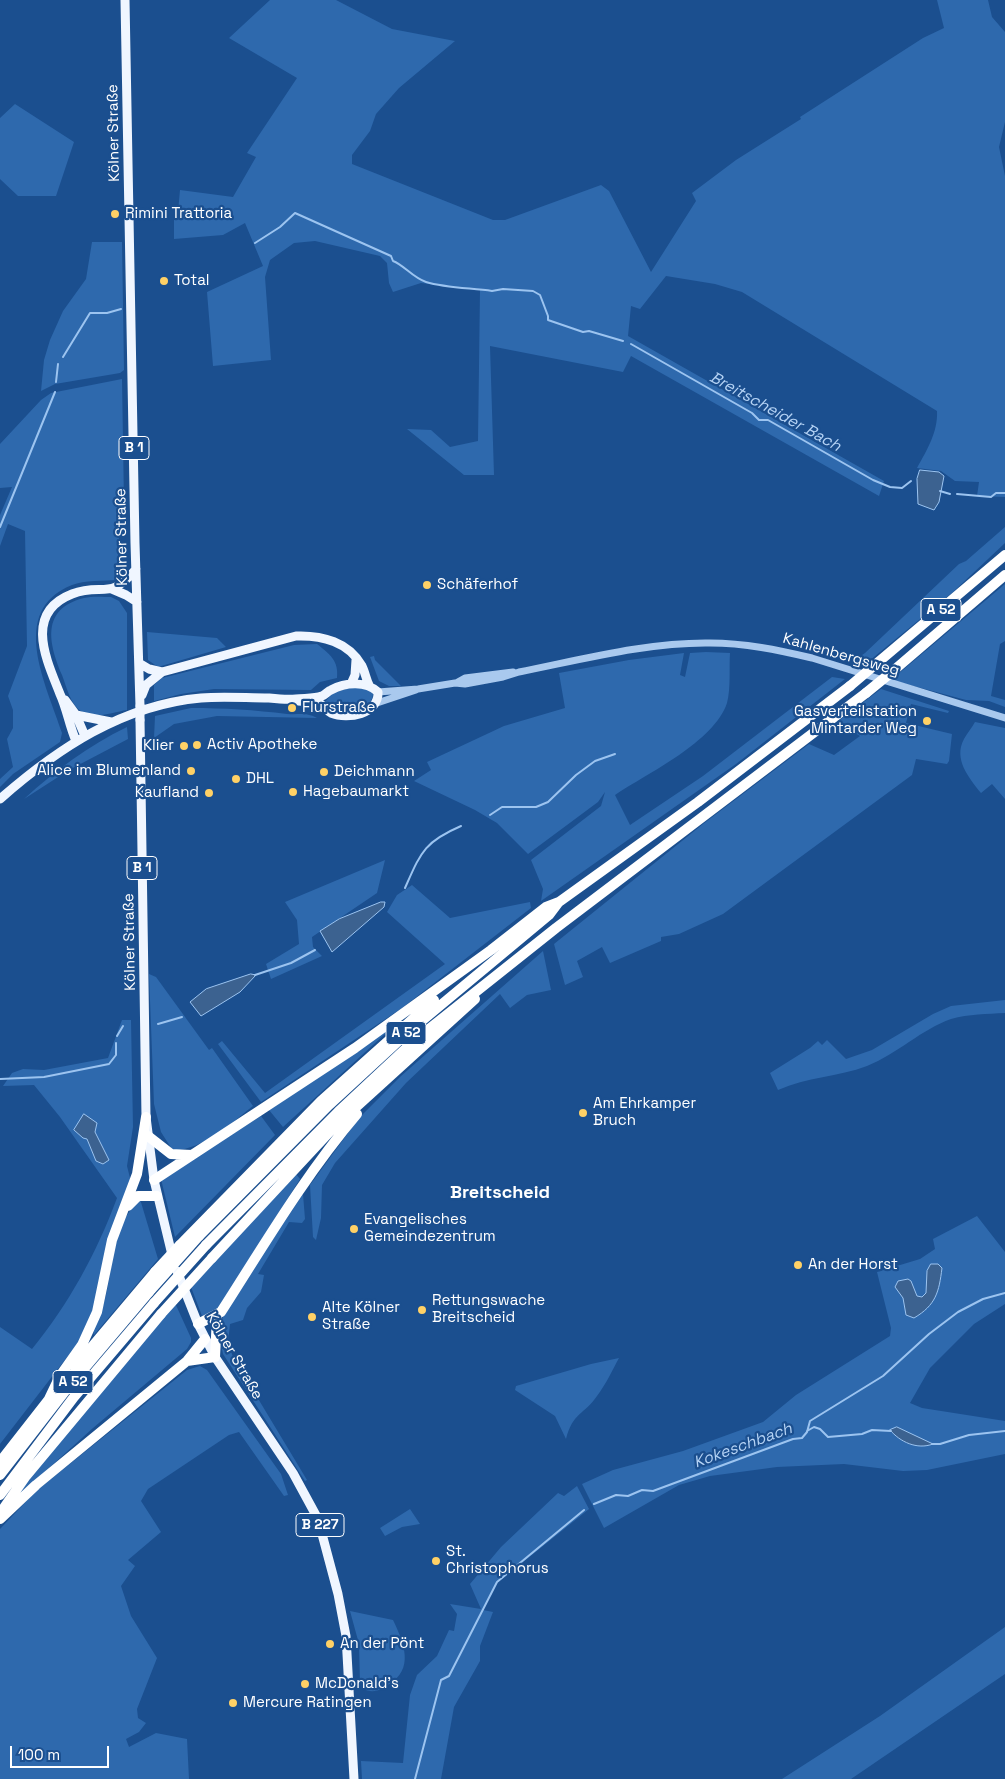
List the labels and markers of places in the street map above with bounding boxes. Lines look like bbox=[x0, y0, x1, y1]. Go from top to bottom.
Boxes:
place label: Rimini Trattoria bbox=[125, 205, 232, 223]
marker: Rimini Trattoria bbox=[109, 208, 121, 220]
place label: Total bbox=[174, 272, 209, 290]
marker: Total bbox=[158, 275, 170, 287]
place label: Schäferhof bbox=[437, 576, 518, 594]
marker: Schäferhof bbox=[421, 579, 433, 591]
place label: Flurstraße bbox=[302, 699, 375, 717]
marker: Flurstraße bbox=[286, 702, 298, 714]
place label: Gasverteilstation Mintarder Weg bbox=[794, 703, 917, 738]
marker: Gasverteilstation Mintarder Weg bbox=[921, 715, 933, 727]
place label: Activ Apotheke bbox=[207, 736, 317, 754]
place label: Klier bbox=[143, 737, 174, 755]
marker: Activ Apotheke bbox=[191, 739, 203, 751]
marker: Klier bbox=[178, 740, 190, 752]
place label: Alice im Blumenland bbox=[37, 762, 181, 780]
place label: Deichmann bbox=[334, 763, 415, 781]
marker: Alice im Blumenland bbox=[185, 765, 197, 777]
marker: Deichmann bbox=[318, 766, 330, 778]
place label: DHL bbox=[246, 770, 274, 788]
marker: DHL bbox=[230, 773, 242, 785]
place label: Hagebaumarkt bbox=[303, 783, 409, 801]
place label: Kaufland bbox=[135, 784, 199, 802]
marker: Hagebaumarkt bbox=[287, 786, 299, 798]
marker: Kaufland bbox=[203, 787, 215, 799]
place label: Am Ehrkamper Bruch bbox=[593, 1095, 696, 1130]
marker: Am Ehrkamper Bruch bbox=[577, 1107, 589, 1119]
place label: Evangelisches Gemeindezentrum bbox=[364, 1211, 496, 1246]
marker: Evangelisches Gemeindezentrum bbox=[348, 1223, 360, 1235]
place label: An der Horst bbox=[808, 1256, 898, 1274]
marker: An der Horst bbox=[792, 1259, 804, 1271]
place label: Rettungswache Breitscheid bbox=[432, 1292, 545, 1327]
place label: Alte Kölner Straße bbox=[322, 1299, 400, 1334]
marker: Rettungswache Breitscheid bbox=[416, 1304, 428, 1316]
marker: Alte Kölner Straße bbox=[306, 1311, 318, 1323]
place label: St. Christophorus bbox=[446, 1543, 549, 1578]
marker: St. Christophorus bbox=[430, 1555, 442, 1567]
place label: An der Pönt bbox=[340, 1635, 424, 1653]
marker: An der Pönt bbox=[324, 1638, 336, 1650]
place label: McDonald's bbox=[315, 1675, 399, 1693]
marker: McDonald's bbox=[299, 1678, 311, 1690]
place label: Mercure Ratingen bbox=[243, 1694, 372, 1712]
marker: Mercure Ratingen bbox=[227, 1697, 239, 1709]

